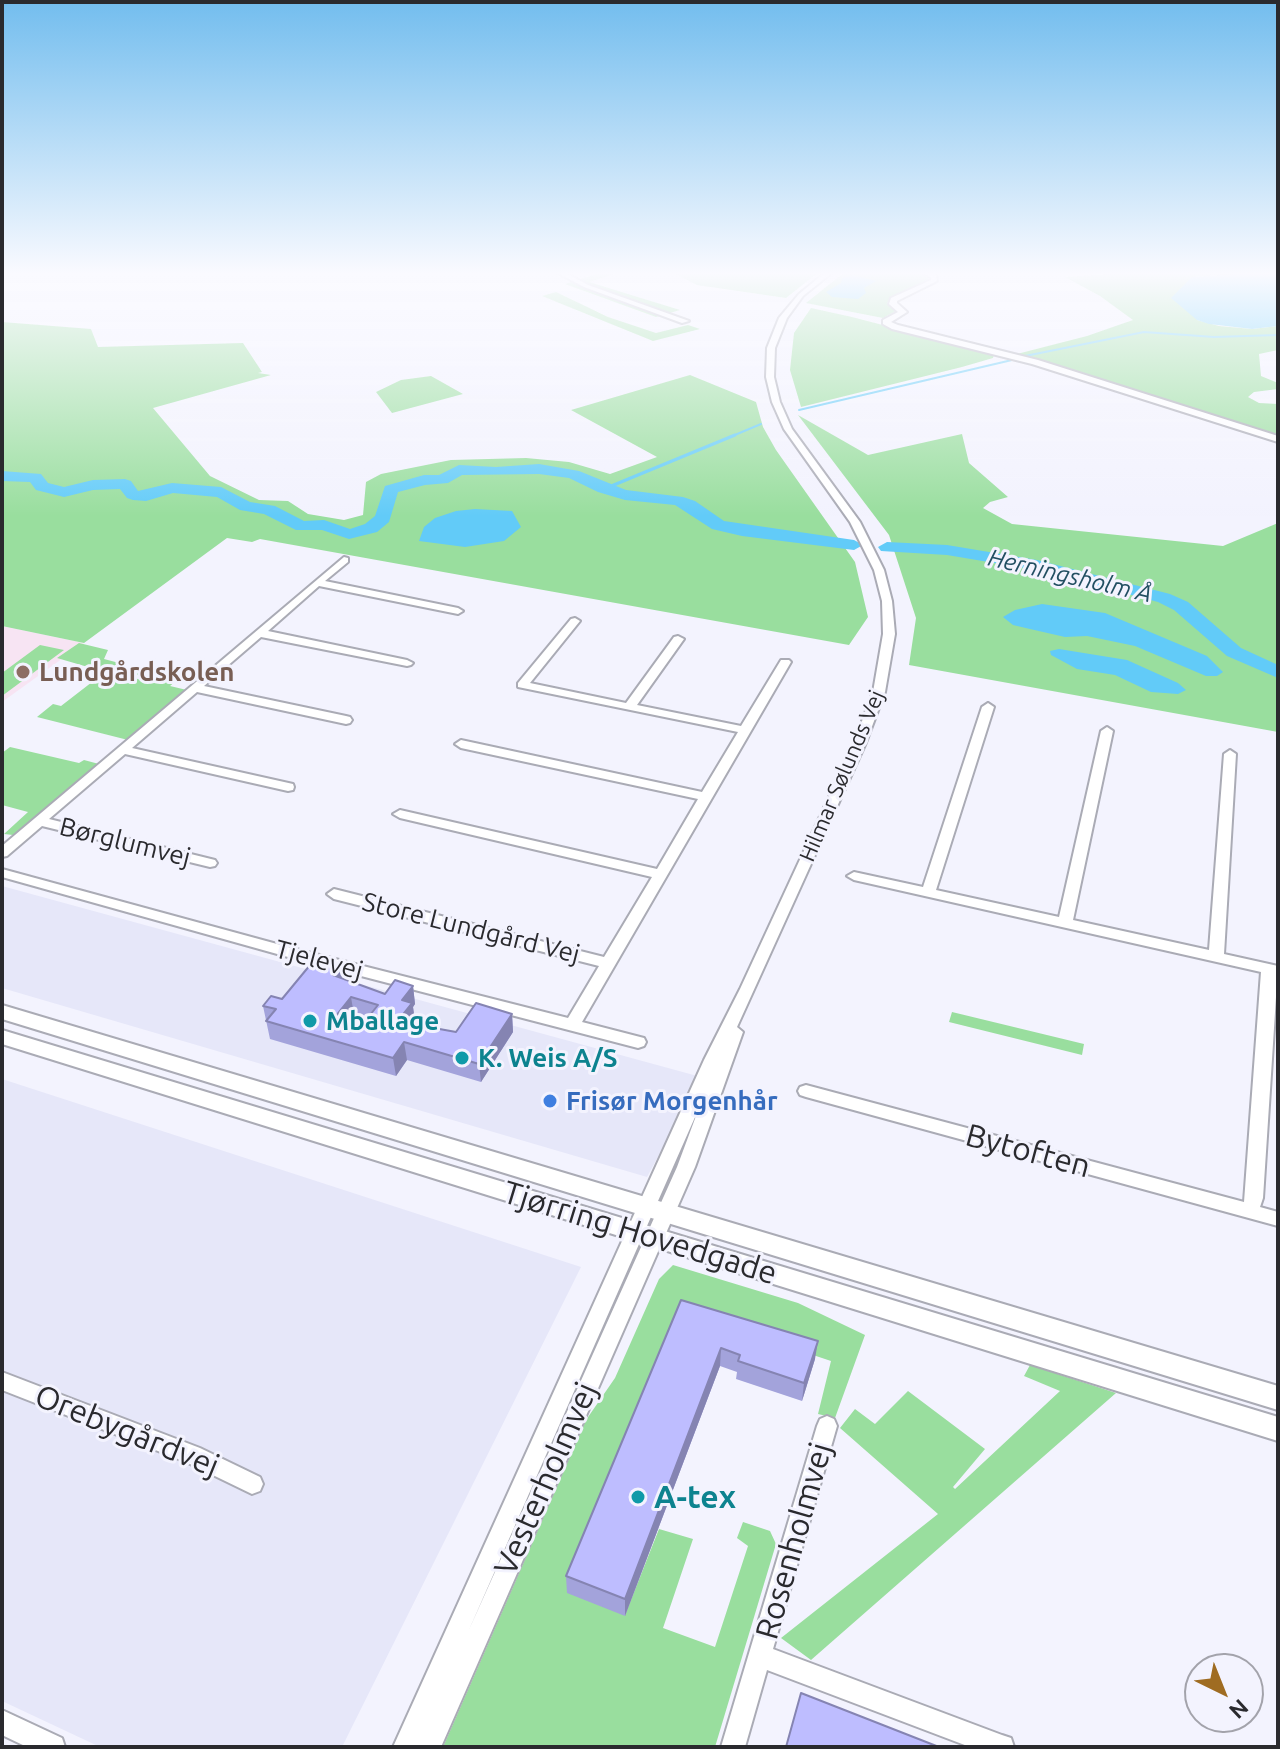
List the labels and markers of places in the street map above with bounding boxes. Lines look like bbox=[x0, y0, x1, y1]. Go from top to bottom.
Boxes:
place label: Lundgårdskolen bbox=[39, 656, 235, 688]
marker: Lundgårdskolen bbox=[14, 663, 32, 681]
place label: Mballage bbox=[326, 1005, 439, 1037]
marker: Mballage bbox=[301, 1012, 319, 1030]
place label: K. Weis A/S bbox=[478, 1042, 618, 1074]
marker: K. Weis A/S bbox=[453, 1049, 471, 1067]
place label: Frisør Morgenhår bbox=[566, 1085, 778, 1117]
marker: Frisør Morgenhår bbox=[541, 1092, 559, 1110]
place label: A-tex bbox=[654, 1478, 736, 1516]
marker: A-tex bbox=[629, 1488, 647, 1506]

